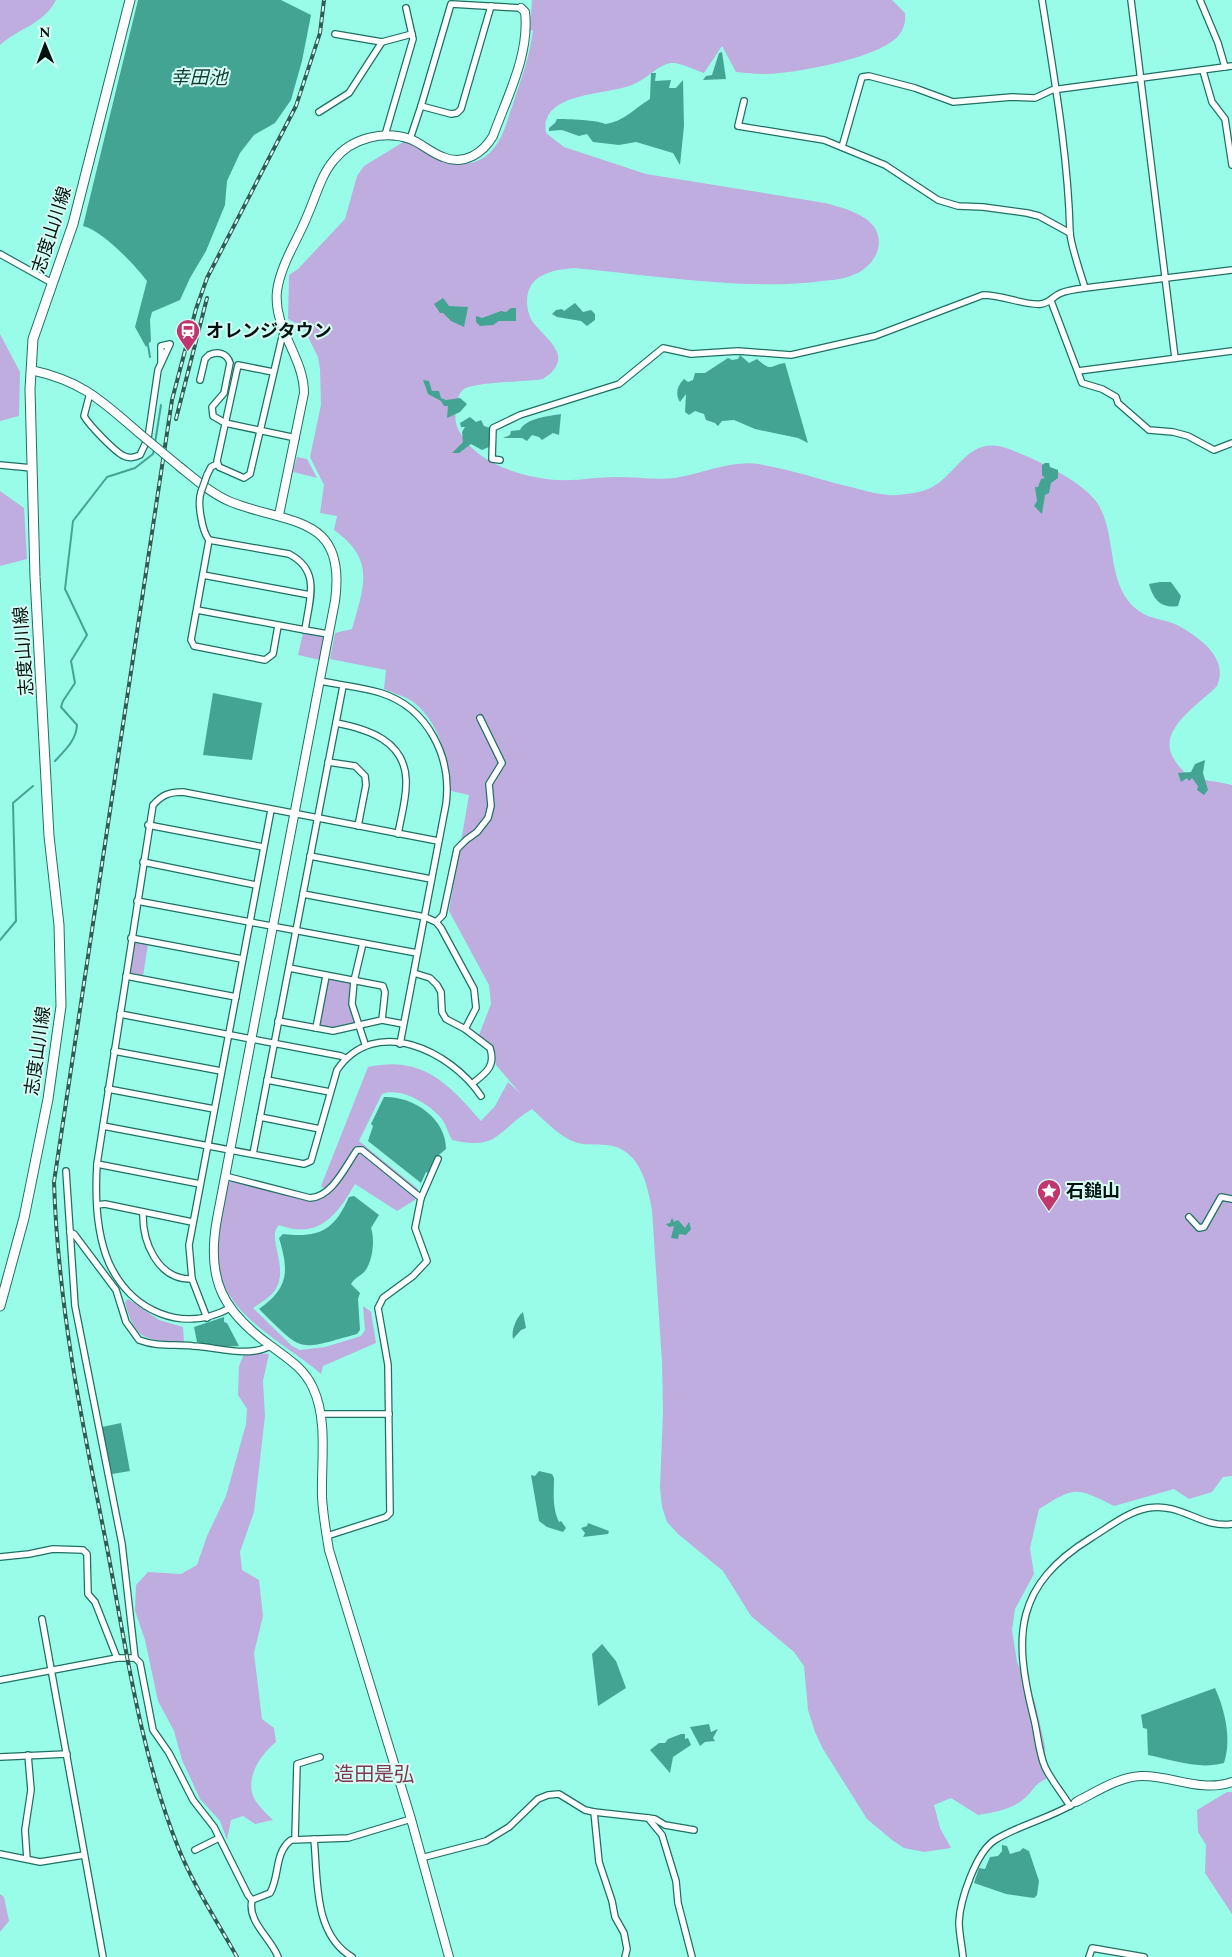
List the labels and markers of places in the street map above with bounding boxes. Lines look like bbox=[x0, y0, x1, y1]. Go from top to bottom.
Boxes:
station icon: オレンジタウン bbox=[175, 318, 201, 352]
place label: オレンジタウン bbox=[206, 318, 332, 345]
place icon: 石鎚山 bbox=[1036, 1178, 1062, 1212]
place label: 石鎚山 bbox=[1066, 1178, 1120, 1205]

